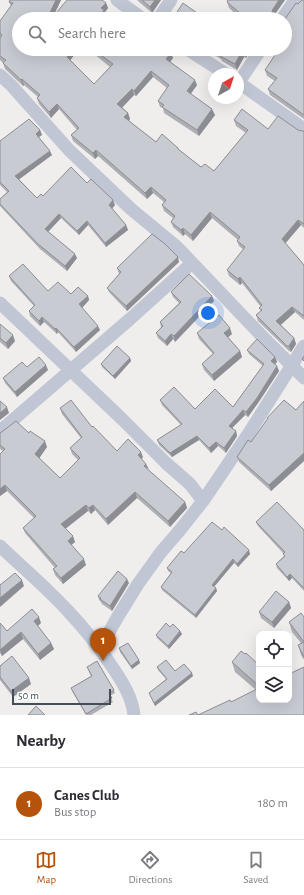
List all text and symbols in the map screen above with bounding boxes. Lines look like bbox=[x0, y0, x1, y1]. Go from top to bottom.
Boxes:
search box bbox=[12, 12, 292, 56]
icon: search bbox=[26, 23, 48, 45]
text: Search here bbox=[58, 26, 126, 41]
north arrow bbox=[208, 68, 244, 104]
your location bbox=[198, 303, 218, 323]
pin: 1 bbox=[90, 628, 116, 661]
map controls bbox=[256, 631, 292, 703]
button: locate bbox=[256, 631, 292, 667]
button: layers bbox=[256, 667, 292, 703]
scale bar bbox=[12, 687, 111, 706]
text: 50 m bbox=[18, 690, 39, 701]
text: Nearby bbox=[16, 732, 66, 749]
text: Canes Club bbox=[54, 788, 119, 803]
text: 1 bbox=[27, 797, 31, 810]
text: 180 m bbox=[258, 797, 288, 810]
text: Bus stop bbox=[54, 806, 96, 819]
tab: Map bbox=[35, 849, 57, 886]
tab: Directions bbox=[128, 849, 172, 886]
tab: Saved bbox=[243, 849, 268, 886]

